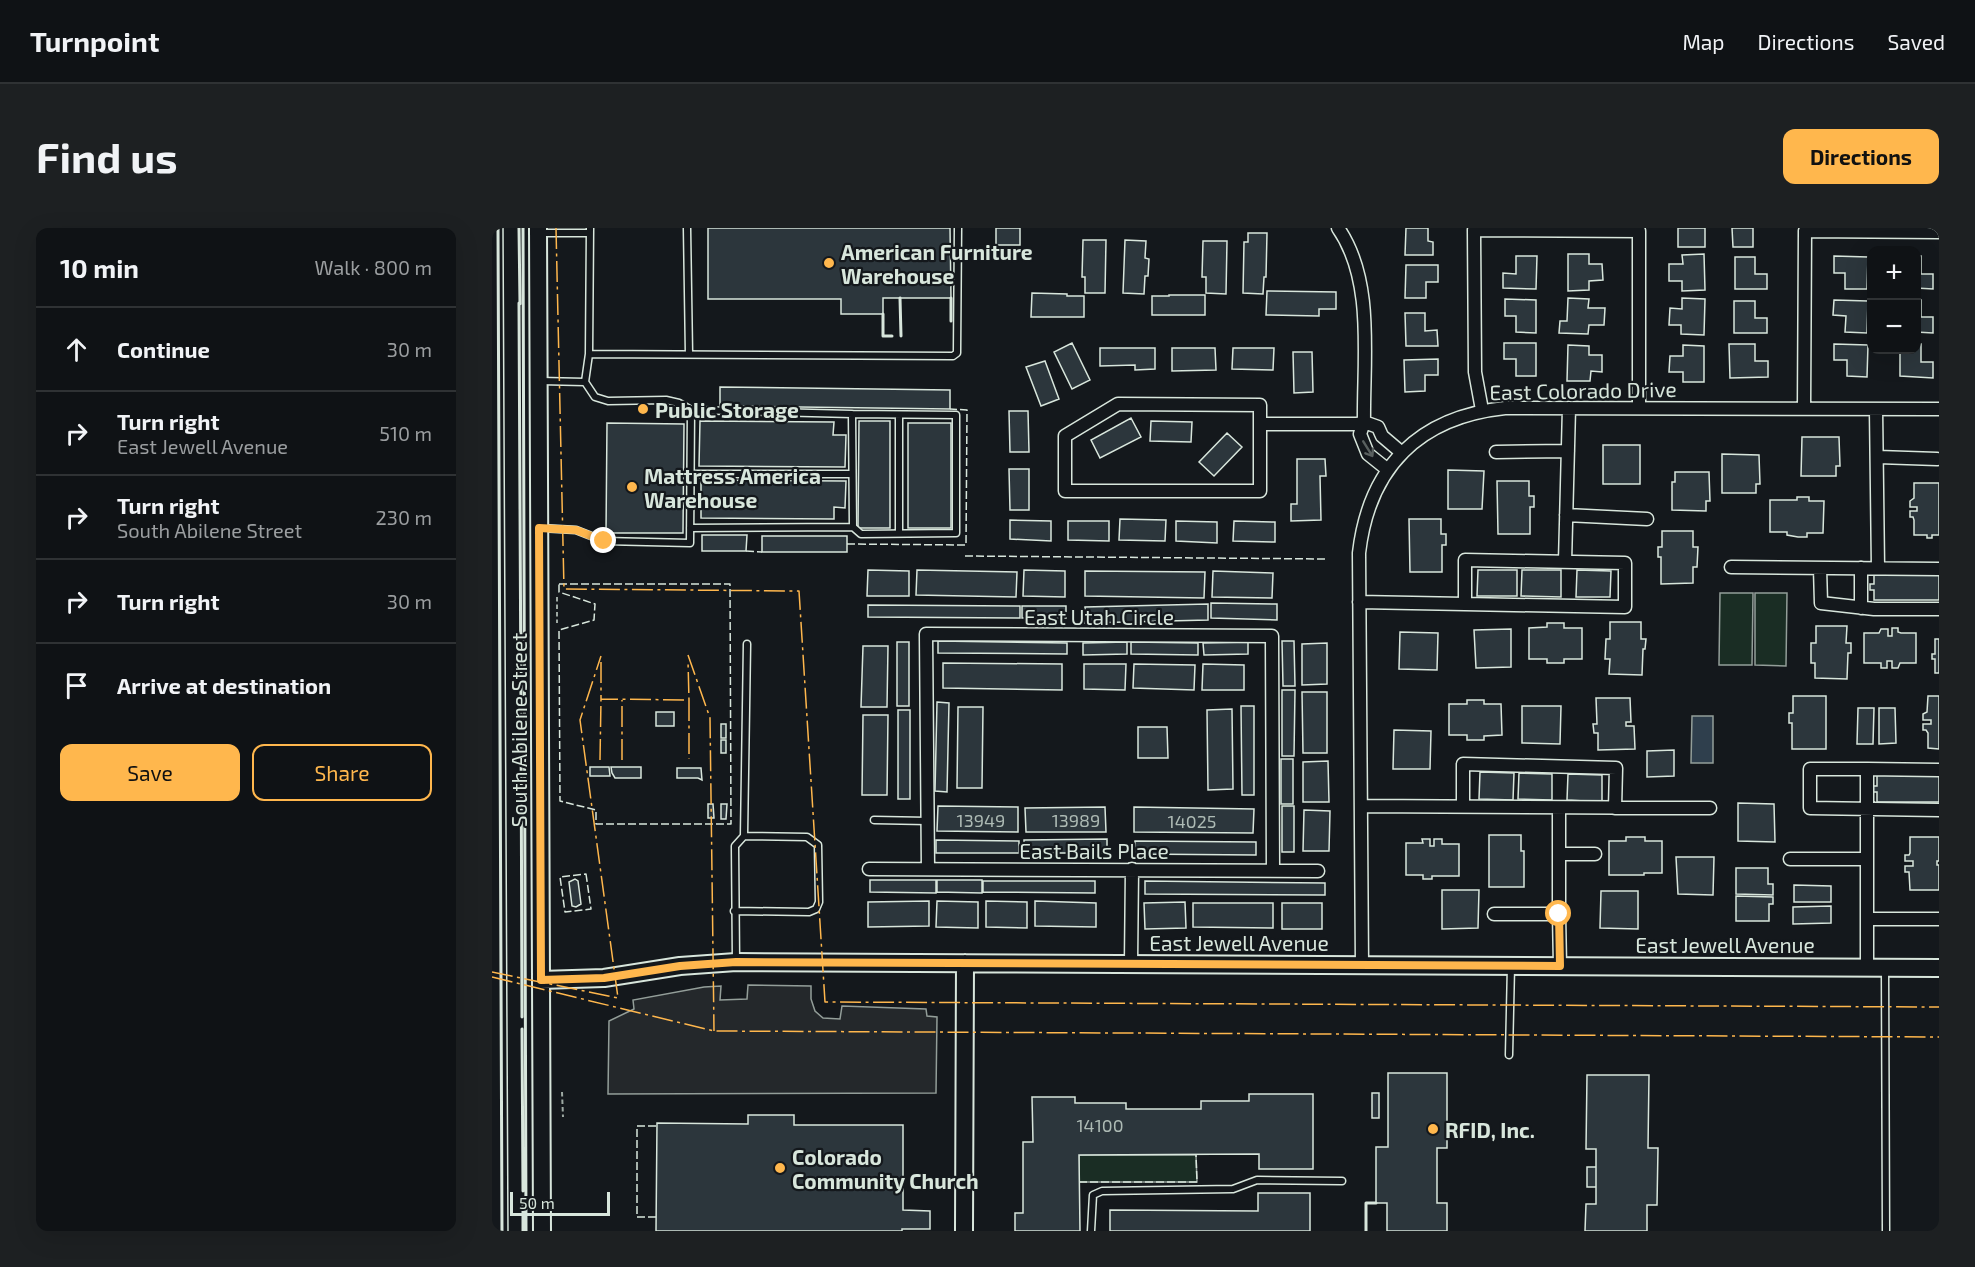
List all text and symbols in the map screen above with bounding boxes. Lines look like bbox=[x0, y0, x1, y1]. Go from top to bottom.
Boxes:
text: Turnpoint bbox=[30, 24, 159, 58]
text: Map bbox=[1682, 29, 1725, 54]
text: Directions bbox=[1758, 29, 1854, 54]
text: Saved bbox=[1887, 29, 1945, 54]
button: Directions bbox=[1783, 129, 1939, 184]
text: Find us bbox=[36, 131, 178, 181]
place label: American Furniture Warehouse bbox=[841, 239, 1033, 288]
map controls bbox=[1867, 246, 1921, 354]
button: + bbox=[1867, 246, 1921, 300]
text: 10 min bbox=[60, 252, 139, 283]
text: Walk · 800 m bbox=[315, 255, 432, 279]
marker: American Furniture Warehouse bbox=[822, 256, 836, 270]
button: − bbox=[1867, 300, 1921, 354]
icon: ahead bbox=[60, 333, 93, 366]
text: Continue bbox=[117, 336, 210, 362]
text: 30 m bbox=[387, 337, 432, 361]
street label: East Colorado Drive bbox=[1489, 376, 1677, 404]
place label: Public Storage bbox=[655, 397, 799, 422]
marker: Public Storage bbox=[636, 402, 650, 416]
text: Turn right bbox=[117, 408, 219, 434]
icon: right bbox=[60, 417, 93, 450]
text: 510 m bbox=[379, 421, 432, 445]
text: East Jewell Avenue bbox=[117, 434, 288, 458]
one-way arrow bbox=[1362, 440, 1374, 457]
place label: Mattress America Warehouse bbox=[644, 463, 821, 512]
marker: Mattress America Warehouse bbox=[625, 480, 639, 494]
text: Turn right bbox=[117, 492, 219, 518]
icon: right bbox=[60, 501, 93, 534]
text: 230 m bbox=[376, 505, 432, 529]
text: South Abilene Street bbox=[117, 518, 302, 542]
route end bbox=[590, 527, 616, 553]
icon: right bbox=[60, 585, 93, 618]
text: Turn right bbox=[117, 588, 219, 614]
text: 30 m bbox=[387, 589, 432, 613]
street label: East Utah Circle bbox=[1024, 604, 1174, 629]
street label: South Abilene Street bbox=[506, 633, 531, 827]
icon: arrive bbox=[60, 669, 93, 702]
text: Arrive at destination bbox=[117, 672, 331, 698]
button: Save bbox=[60, 744, 240, 801]
button: Share bbox=[252, 744, 432, 801]
house number: 13949 bbox=[957, 809, 1005, 831]
house number: 13989 bbox=[1052, 809, 1100, 831]
house number: 14025 bbox=[1168, 810, 1216, 832]
street label: East Bails Place bbox=[1019, 838, 1169, 863]
route start bbox=[1545, 900, 1571, 926]
street label: East Jewell Avenue bbox=[1149, 930, 1329, 955]
street label: East Jewell Avenue bbox=[1635, 932, 1815, 957]
house number: 14100 bbox=[1076, 1114, 1124, 1136]
place label: RFID, Inc. bbox=[1445, 1117, 1535, 1142]
marker: RFID, Inc. bbox=[1426, 1122, 1440, 1136]
place label: Colorado Community Church bbox=[792, 1144, 979, 1194]
marker: Colorado Community Church bbox=[773, 1161, 787, 1175]
scale bar bbox=[510, 1189, 610, 1216]
text: 50 m bbox=[519, 1193, 555, 1212]

